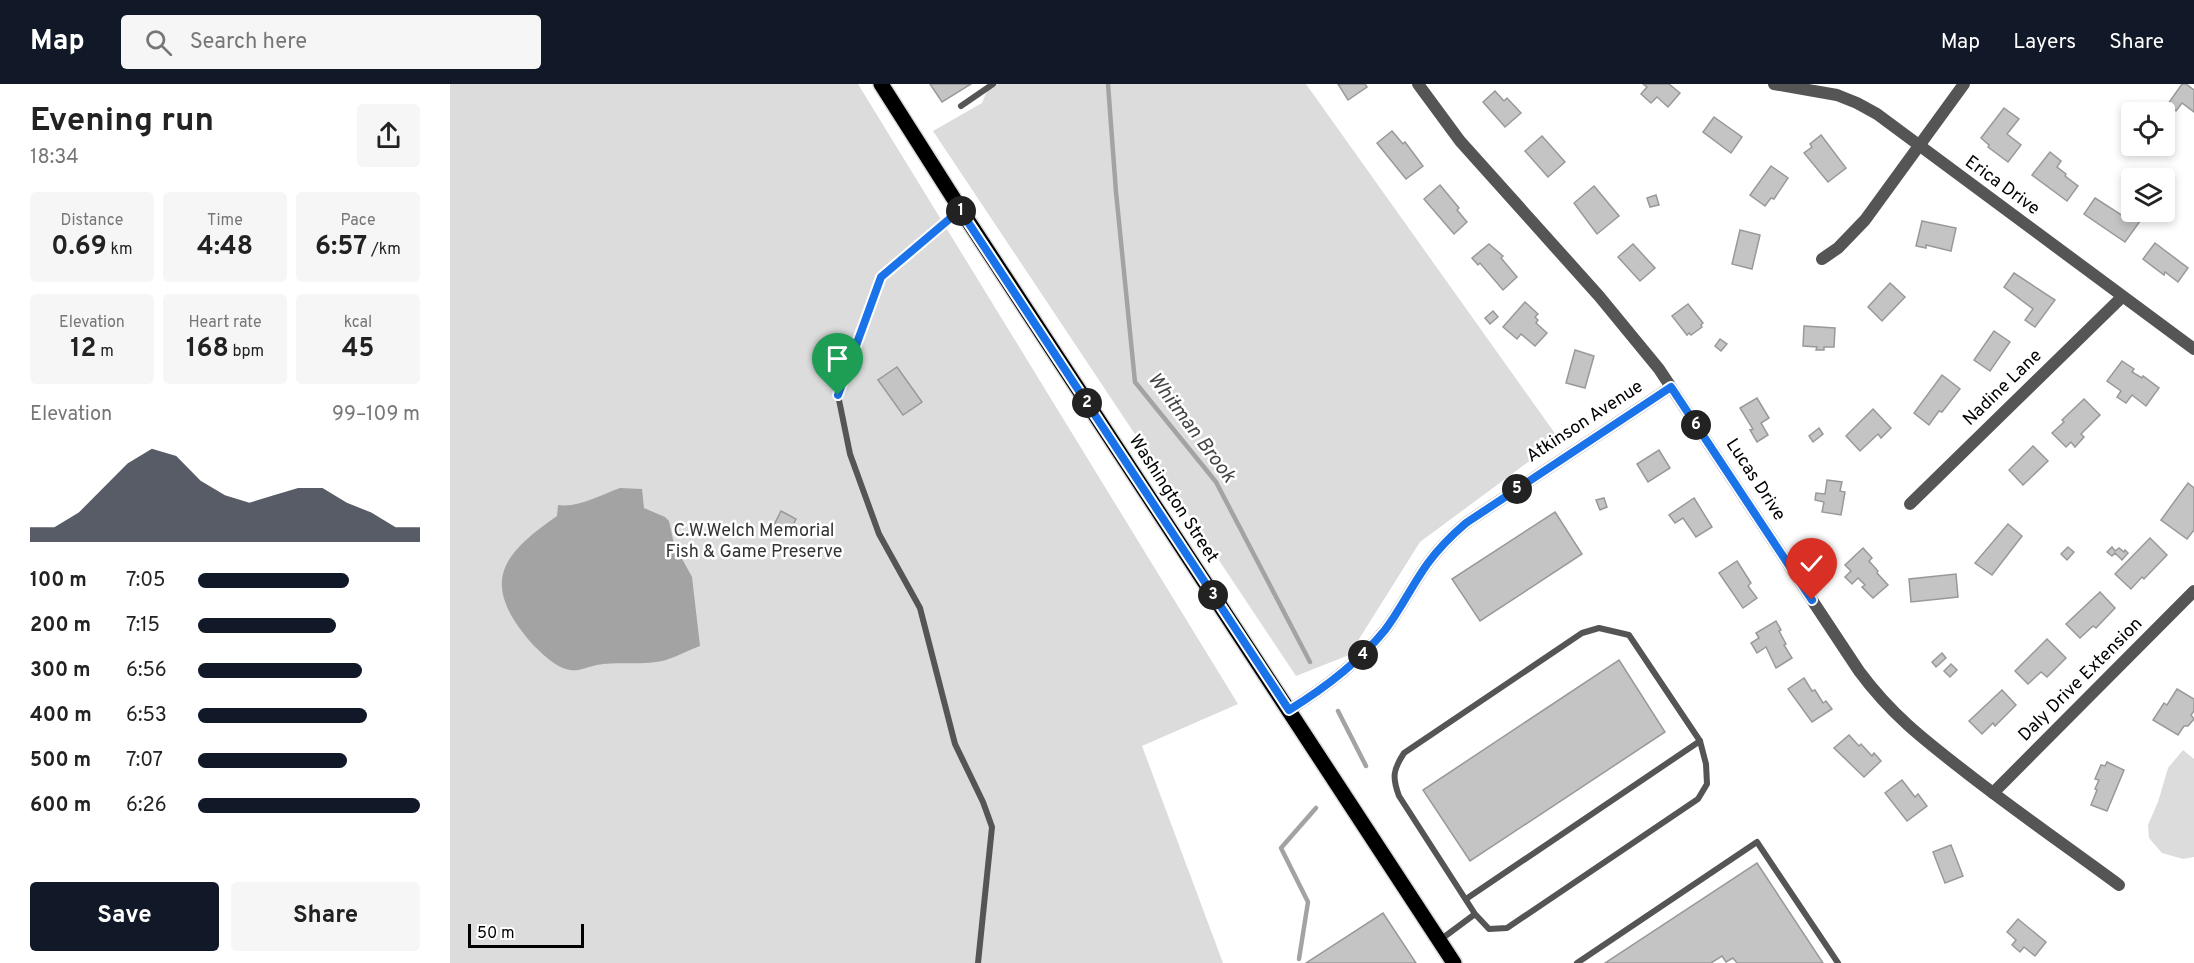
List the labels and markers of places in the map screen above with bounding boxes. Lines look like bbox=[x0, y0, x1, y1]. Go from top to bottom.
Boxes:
pin: 1 bbox=[946, 196, 976, 226]
pin bbox=[812, 333, 863, 395]
pin: 2 bbox=[1072, 388, 1102, 418]
pin: 6 bbox=[1681, 410, 1711, 440]
pin: 5 bbox=[1502, 474, 1532, 504]
pin bbox=[1786, 538, 1837, 600]
pin: 3 bbox=[1198, 580, 1228, 610]
pin: 4 bbox=[1348, 640, 1378, 670]

